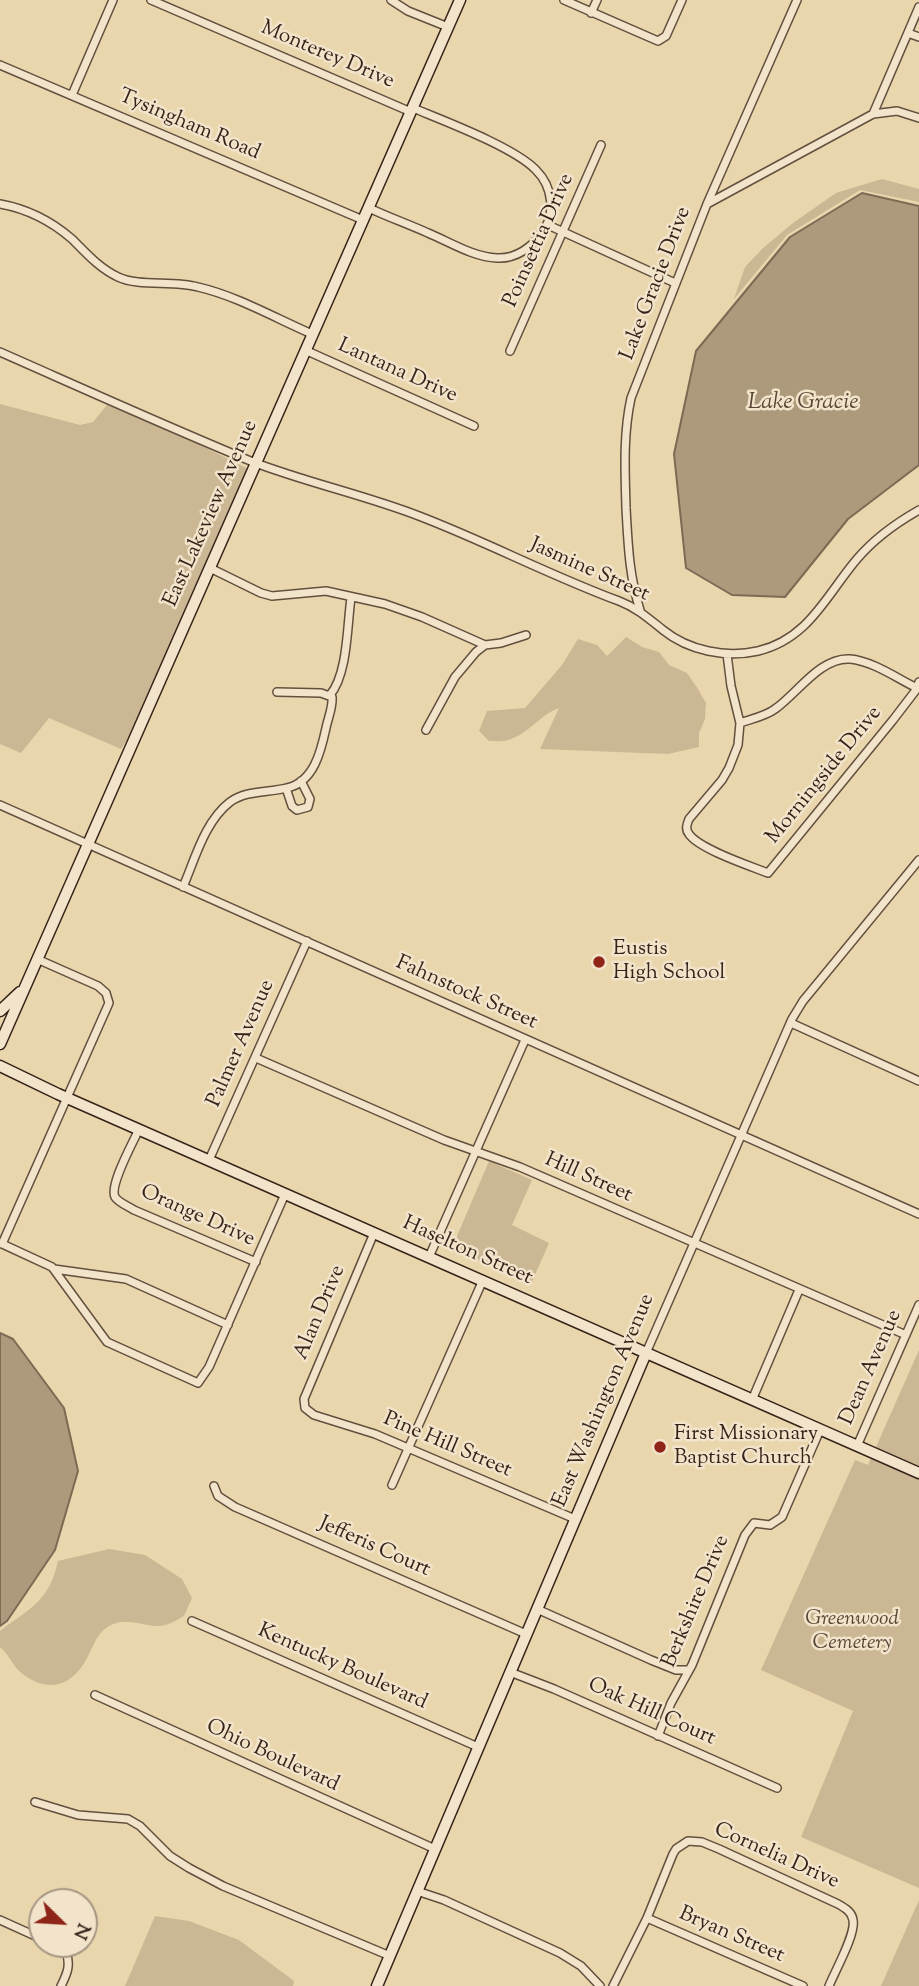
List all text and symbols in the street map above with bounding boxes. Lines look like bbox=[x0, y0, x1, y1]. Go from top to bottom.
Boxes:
street label: Monterey Drive bbox=[257, 17, 397, 95]
street label: Tysingham Road bbox=[115, 85, 263, 167]
street label: Poinsettia Drive bbox=[499, 170, 581, 312]
street label: Lake Gracie Drive bbox=[616, 204, 698, 364]
street label: Lantana Drive bbox=[333, 334, 461, 410]
water label: Lake Gracie bbox=[748, 390, 858, 418]
street label: East Lakeview Avenue bbox=[159, 417, 265, 611]
street label: Jasmine Street bbox=[525, 533, 653, 609]
street label: Morningside Drive bbox=[762, 702, 888, 850]
place label: Eustis High School bbox=[613, 937, 725, 987]
street label: Fahnstock Street bbox=[391, 952, 541, 1036]
marker: Eustis High School bbox=[591, 954, 607, 970]
street label: Palmer Avenue bbox=[203, 977, 281, 1111]
street label: Hill Street bbox=[540, 1149, 636, 1209]
street label: Orange Drive bbox=[136, 1181, 258, 1253]
street label: Haselton Street bbox=[398, 1212, 536, 1292]
street label: Alan Drive bbox=[290, 1262, 352, 1364]
street label: East Washington Avenue bbox=[549, 1291, 661, 1511]
street label: Dean Avenue bbox=[835, 1307, 909, 1429]
street label: Pine Hill Street bbox=[379, 1408, 515, 1484]
place label: First Missionary Baptist Church bbox=[674, 1422, 818, 1472]
marker: First Missionary Baptist Church bbox=[652, 1439, 668, 1455]
street label: Jefferis Court bbox=[314, 1512, 434, 1584]
street label: Berkshire Drive bbox=[658, 1532, 736, 1672]
park label: Greenwood Cemetery bbox=[805, 1607, 899, 1657]
street label: Kentucky Boulevard bbox=[253, 1619, 431, 1717]
street label: Oak Hill Court bbox=[583, 1674, 719, 1752]
street label: Ohio Boulevard bbox=[201, 1715, 343, 1799]
street label: Cornelia Drive bbox=[710, 1818, 842, 1896]
north arrow bbox=[28, 1888, 98, 1958]
street label: Bryan Street bbox=[674, 1902, 788, 1970]
text: N bbox=[65, 1919, 96, 1943]

